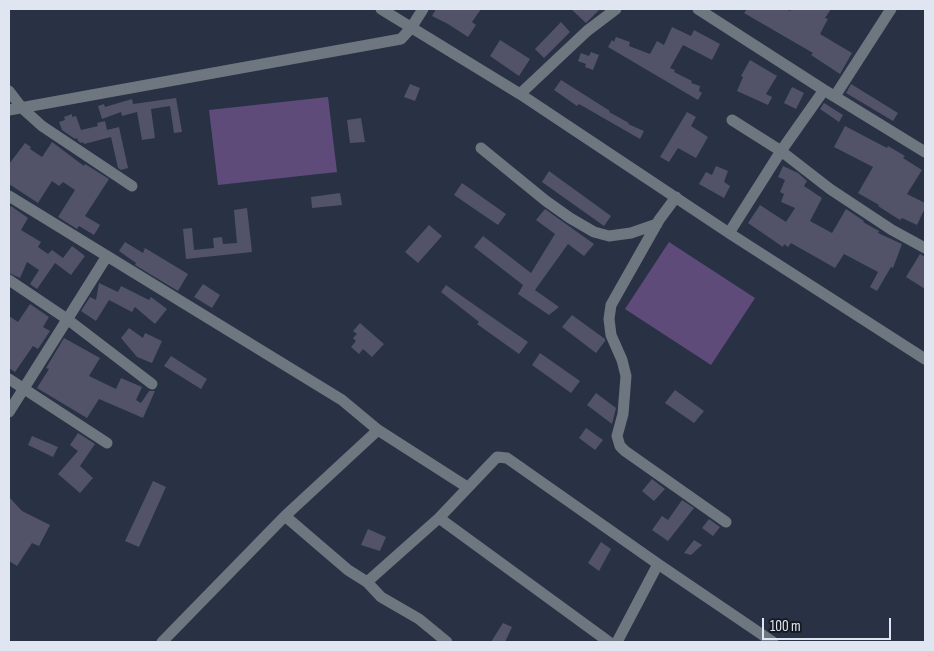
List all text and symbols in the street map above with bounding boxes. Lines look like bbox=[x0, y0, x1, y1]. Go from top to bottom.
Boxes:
scale bar bbox=[764, 608, 893, 640]
text: 100 m bbox=[770, 617, 801, 636]

